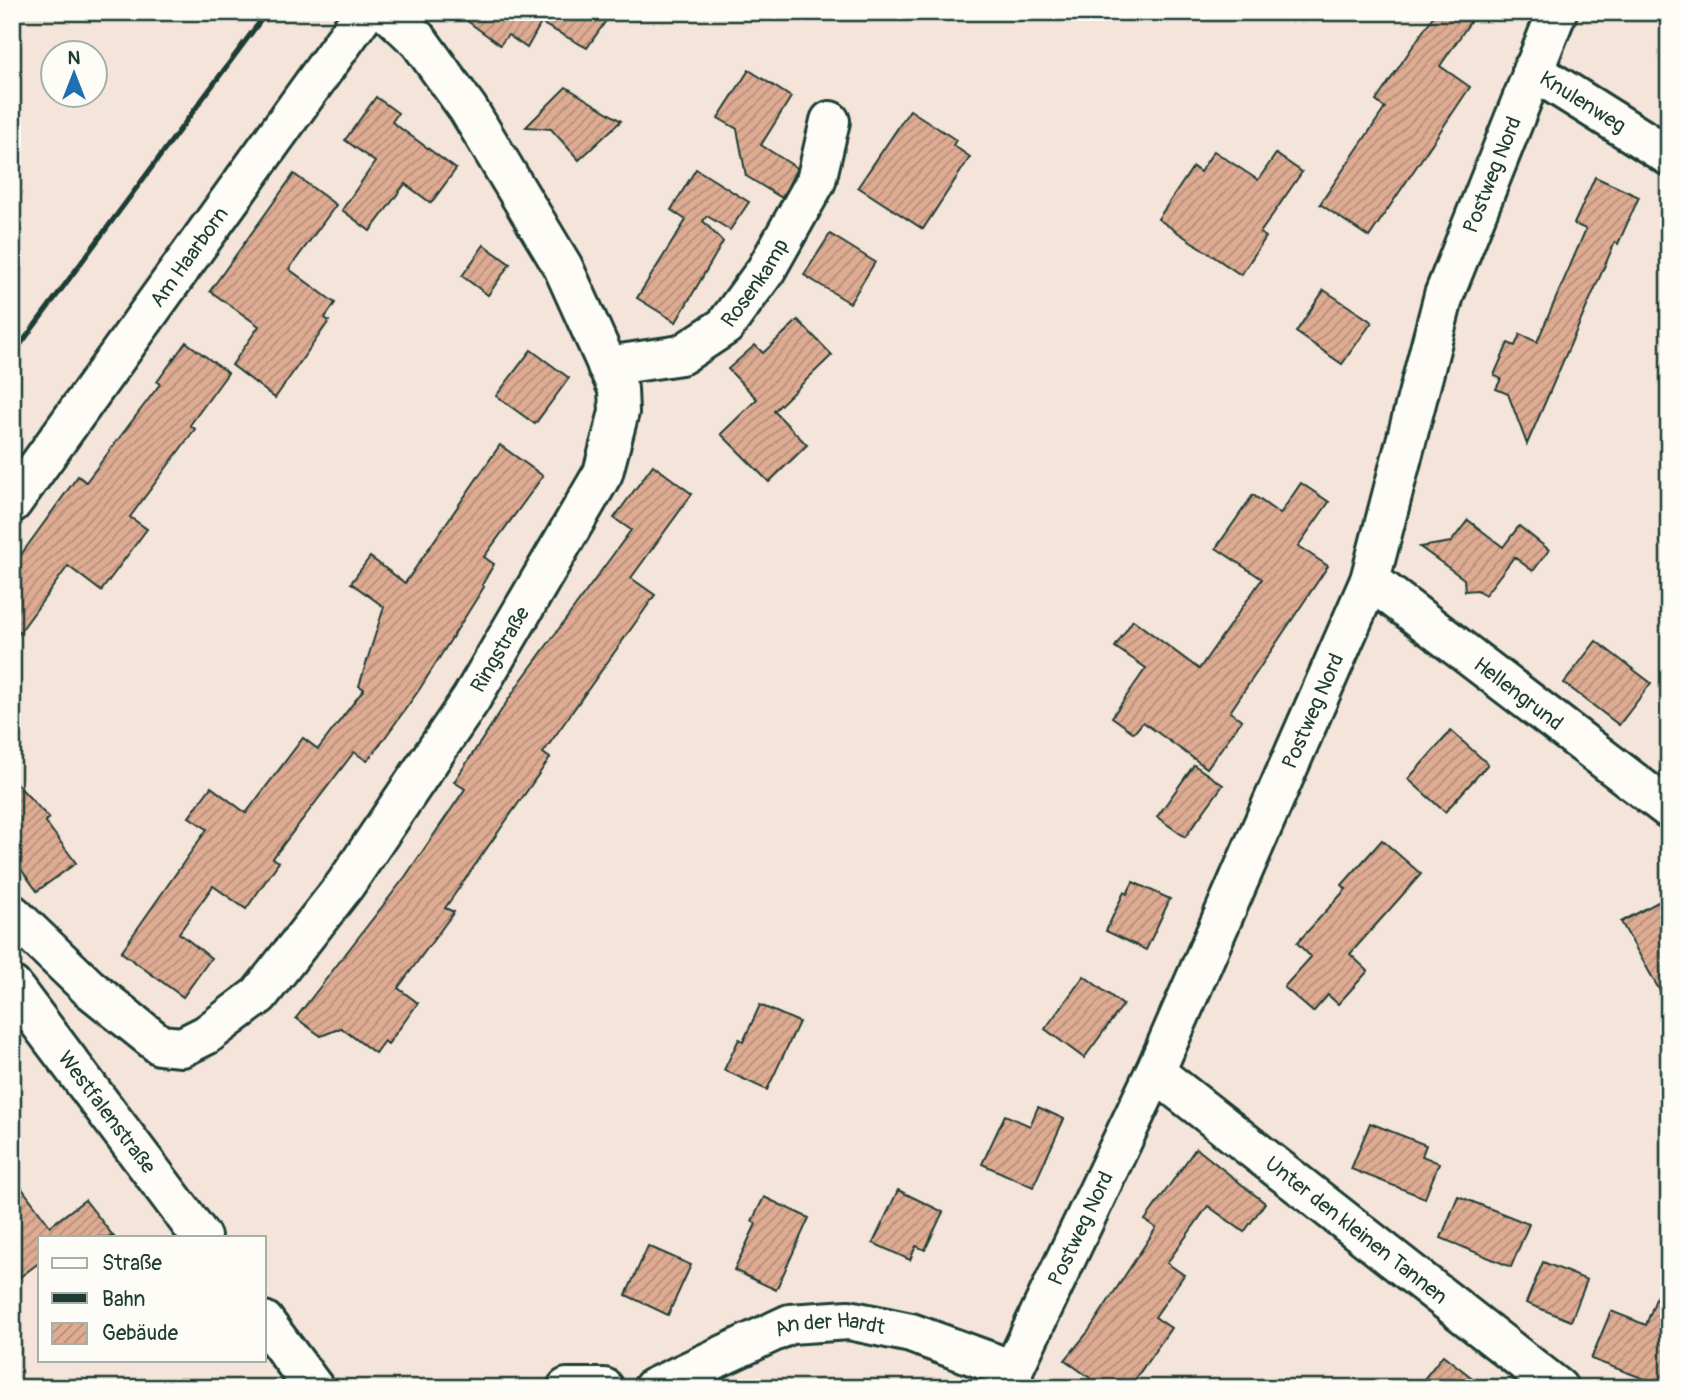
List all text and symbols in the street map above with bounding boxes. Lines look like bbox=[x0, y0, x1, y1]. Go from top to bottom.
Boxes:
north arrow bbox=[38, 38, 108, 108]
text: N bbox=[68, 46, 81, 70]
street label: Knulenweg bbox=[1534, 65, 1631, 140]
street label: Postweg Nord bbox=[1457, 113, 1528, 237]
street label: Am Haarborn bbox=[144, 202, 235, 313]
street label: Rosenkamp bbox=[715, 234, 795, 333]
street label: Ringstraße bbox=[465, 601, 536, 697]
street label: Postweg Nord bbox=[1276, 649, 1350, 773]
street label: Hellengrund bbox=[1468, 651, 1568, 737]
street label: Westfalenstraße bbox=[52, 1046, 162, 1180]
street label: Unter den kleinen Tannen bbox=[1259, 1150, 1453, 1310]
street label: Postweg Nord bbox=[1042, 1167, 1120, 1290]
legend bbox=[38, 1236, 266, 1362]
text: Straße bbox=[102, 1250, 162, 1277]
text: Bahn bbox=[102, 1286, 145, 1313]
street label: An der Hardt bbox=[770, 1307, 888, 1344]
text: Gebäude bbox=[102, 1320, 179, 1347]

